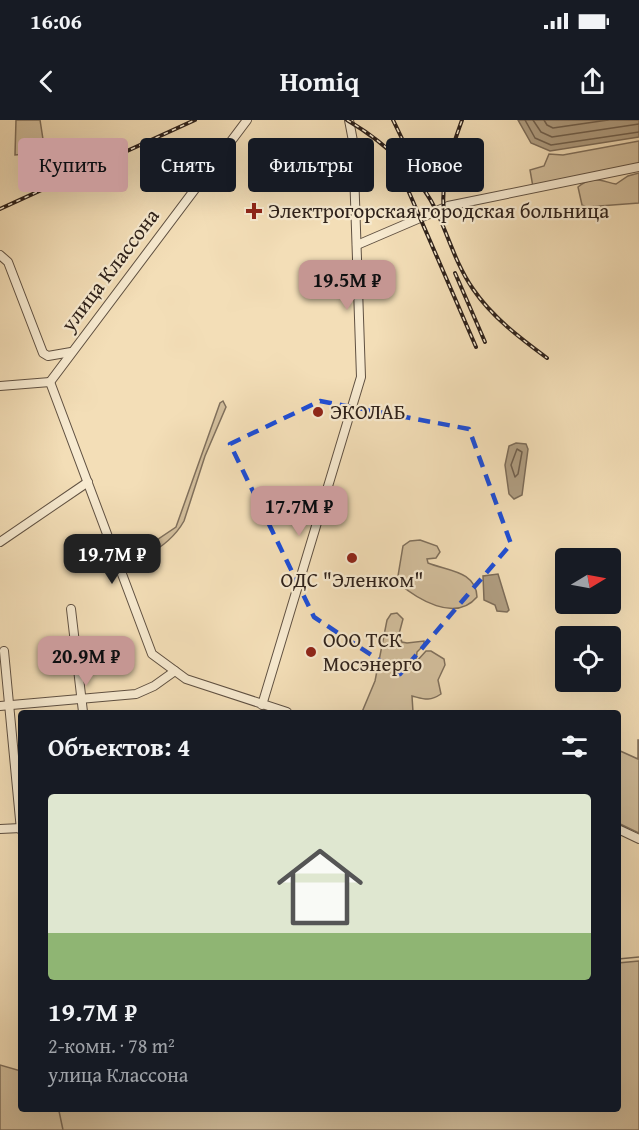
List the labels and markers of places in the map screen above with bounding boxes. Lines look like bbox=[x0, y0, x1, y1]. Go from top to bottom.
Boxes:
place label: Электрогорская городская больница bbox=[268, 195, 609, 226]
marker: Электрогорская городская больница bbox=[245, 202, 263, 220]
pin: 19.5M ₽ bbox=[292, 260, 402, 311]
place label: ЭКОЛАБ bbox=[330, 396, 406, 427]
marker: ЭКОЛАБ bbox=[311, 405, 325, 419]
pin: 17.7M ₽ bbox=[244, 486, 354, 537]
pin: 19.7M ₽ bbox=[57, 534, 167, 585]
marker: ОДС "Эленком" bbox=[345, 551, 359, 565]
place label: ОДС "Эленком" bbox=[281, 564, 423, 595]
place label: ООО ТСК Мосэнерго bbox=[323, 624, 422, 679]
pin: 20.9M ₽ bbox=[31, 636, 141, 687]
marker: ООО ТСК Мосэнерго bbox=[304, 645, 318, 659]

